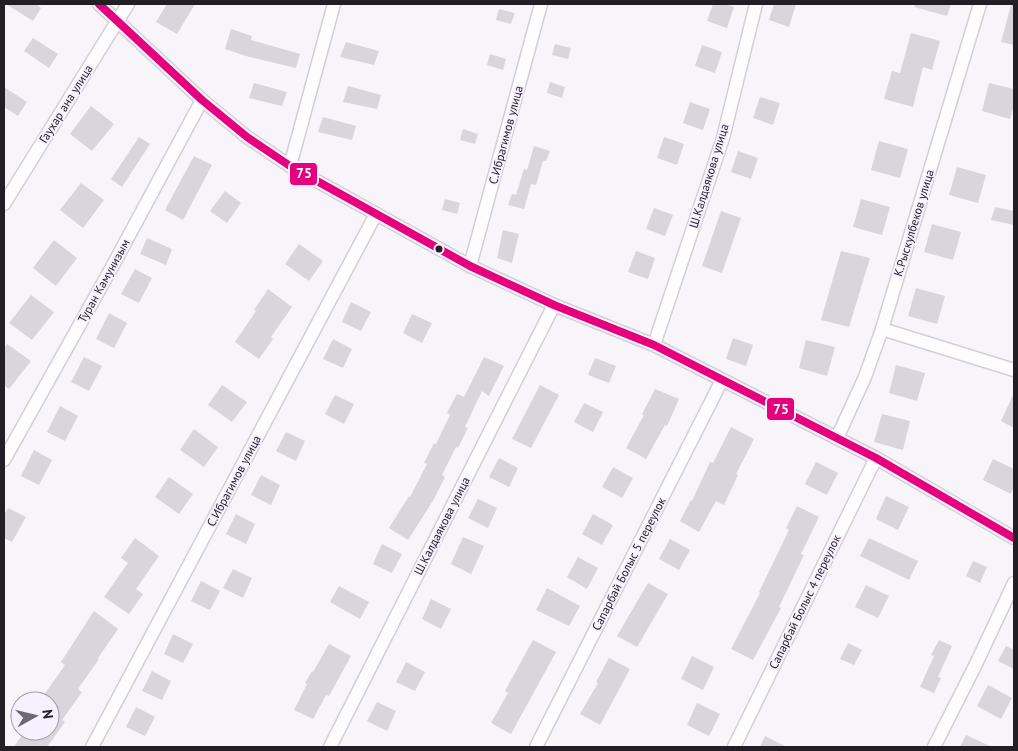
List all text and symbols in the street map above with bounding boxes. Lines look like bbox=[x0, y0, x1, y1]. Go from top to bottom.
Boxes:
street label: Гаухар ана улица bbox=[36, 62, 96, 146]
street label: С.Ибрагимов улица bbox=[485, 84, 526, 186]
street label: Ш.Калдаякова улица bbox=[686, 122, 732, 230]
line badge: 75 bbox=[289, 162, 318, 186]
text: 75 bbox=[296, 164, 312, 182]
street label: К.Рыскулбеков улица bbox=[890, 168, 937, 278]
street label: Туран Камунизым bbox=[74, 236, 133, 325]
unlabelled marker bbox=[434, 244, 444, 254]
line badge: 75 bbox=[766, 397, 795, 421]
text: 75 bbox=[773, 400, 789, 418]
street label: С.Ибрагимов улица bbox=[203, 432, 264, 529]
street label: Ш.Калдаякова улица bbox=[410, 474, 473, 577]
street label: Сапарбай Болыс 5 переулок bbox=[588, 494, 669, 633]
street label: Сапарбай Болыс 4 переулок bbox=[765, 532, 844, 671]
north arrow bbox=[10, 691, 60, 741]
text: N bbox=[38, 708, 57, 720]

